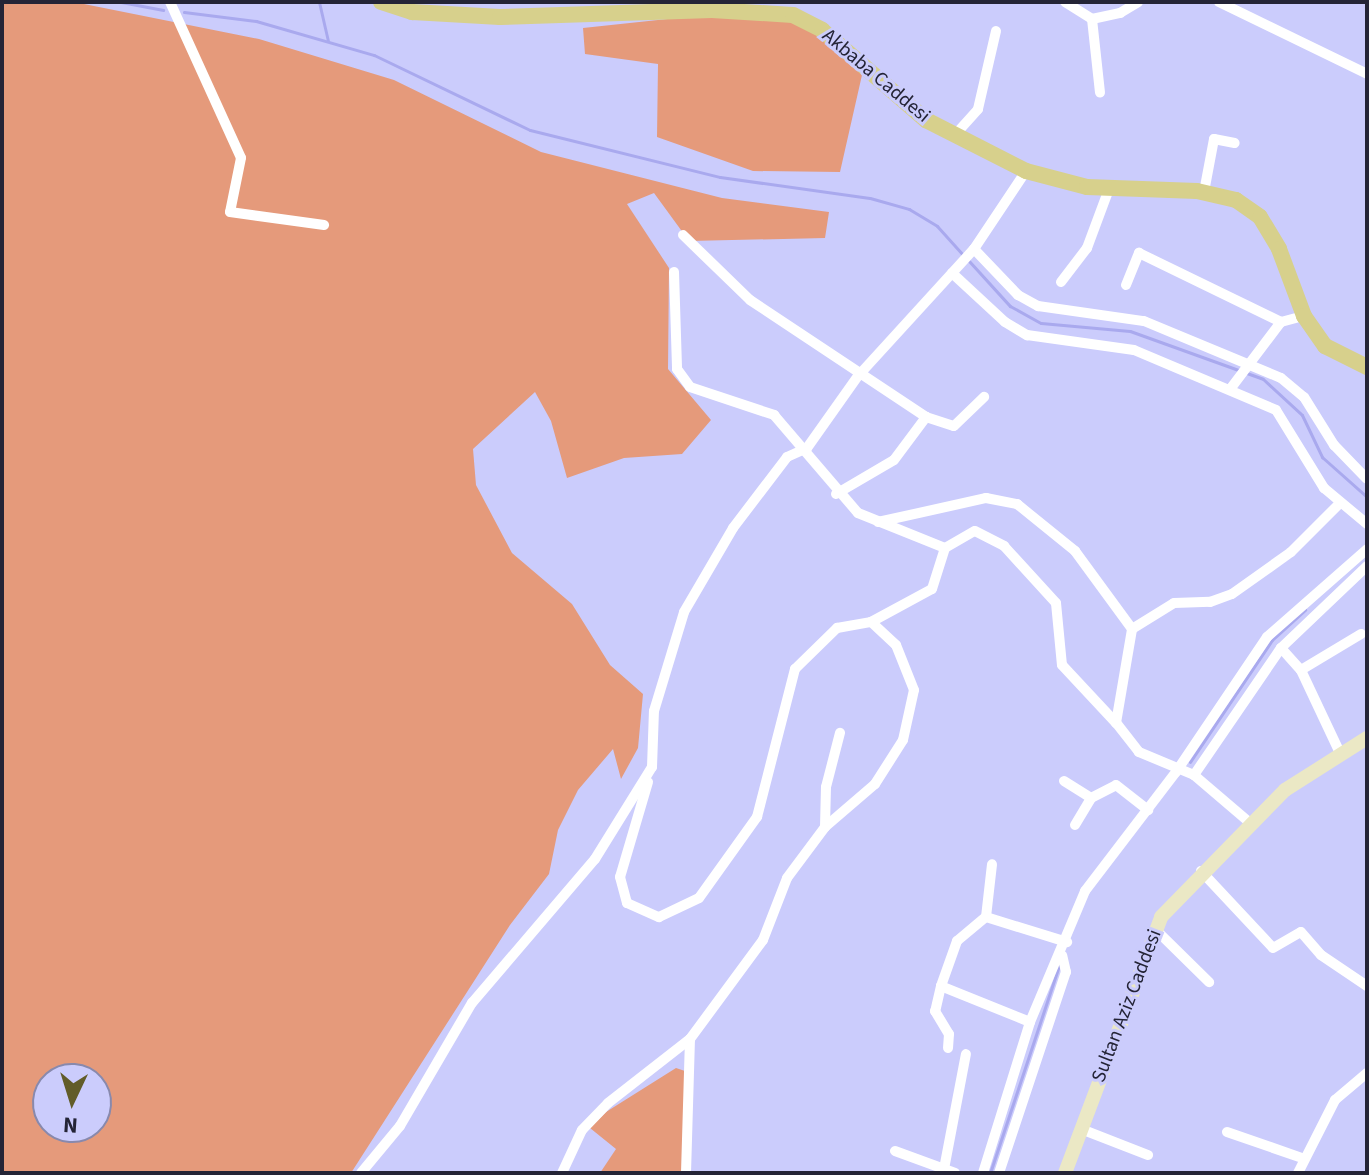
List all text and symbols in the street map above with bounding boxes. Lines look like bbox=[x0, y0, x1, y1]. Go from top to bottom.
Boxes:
street label: Akbaba Caddesi bbox=[817, 24, 935, 128]
street label: Sultan Aziz Caddesi bbox=[1087, 926, 1167, 1086]
north arrow bbox=[32, 1063, 112, 1143]
text: N bbox=[62, 1108, 79, 1141]

